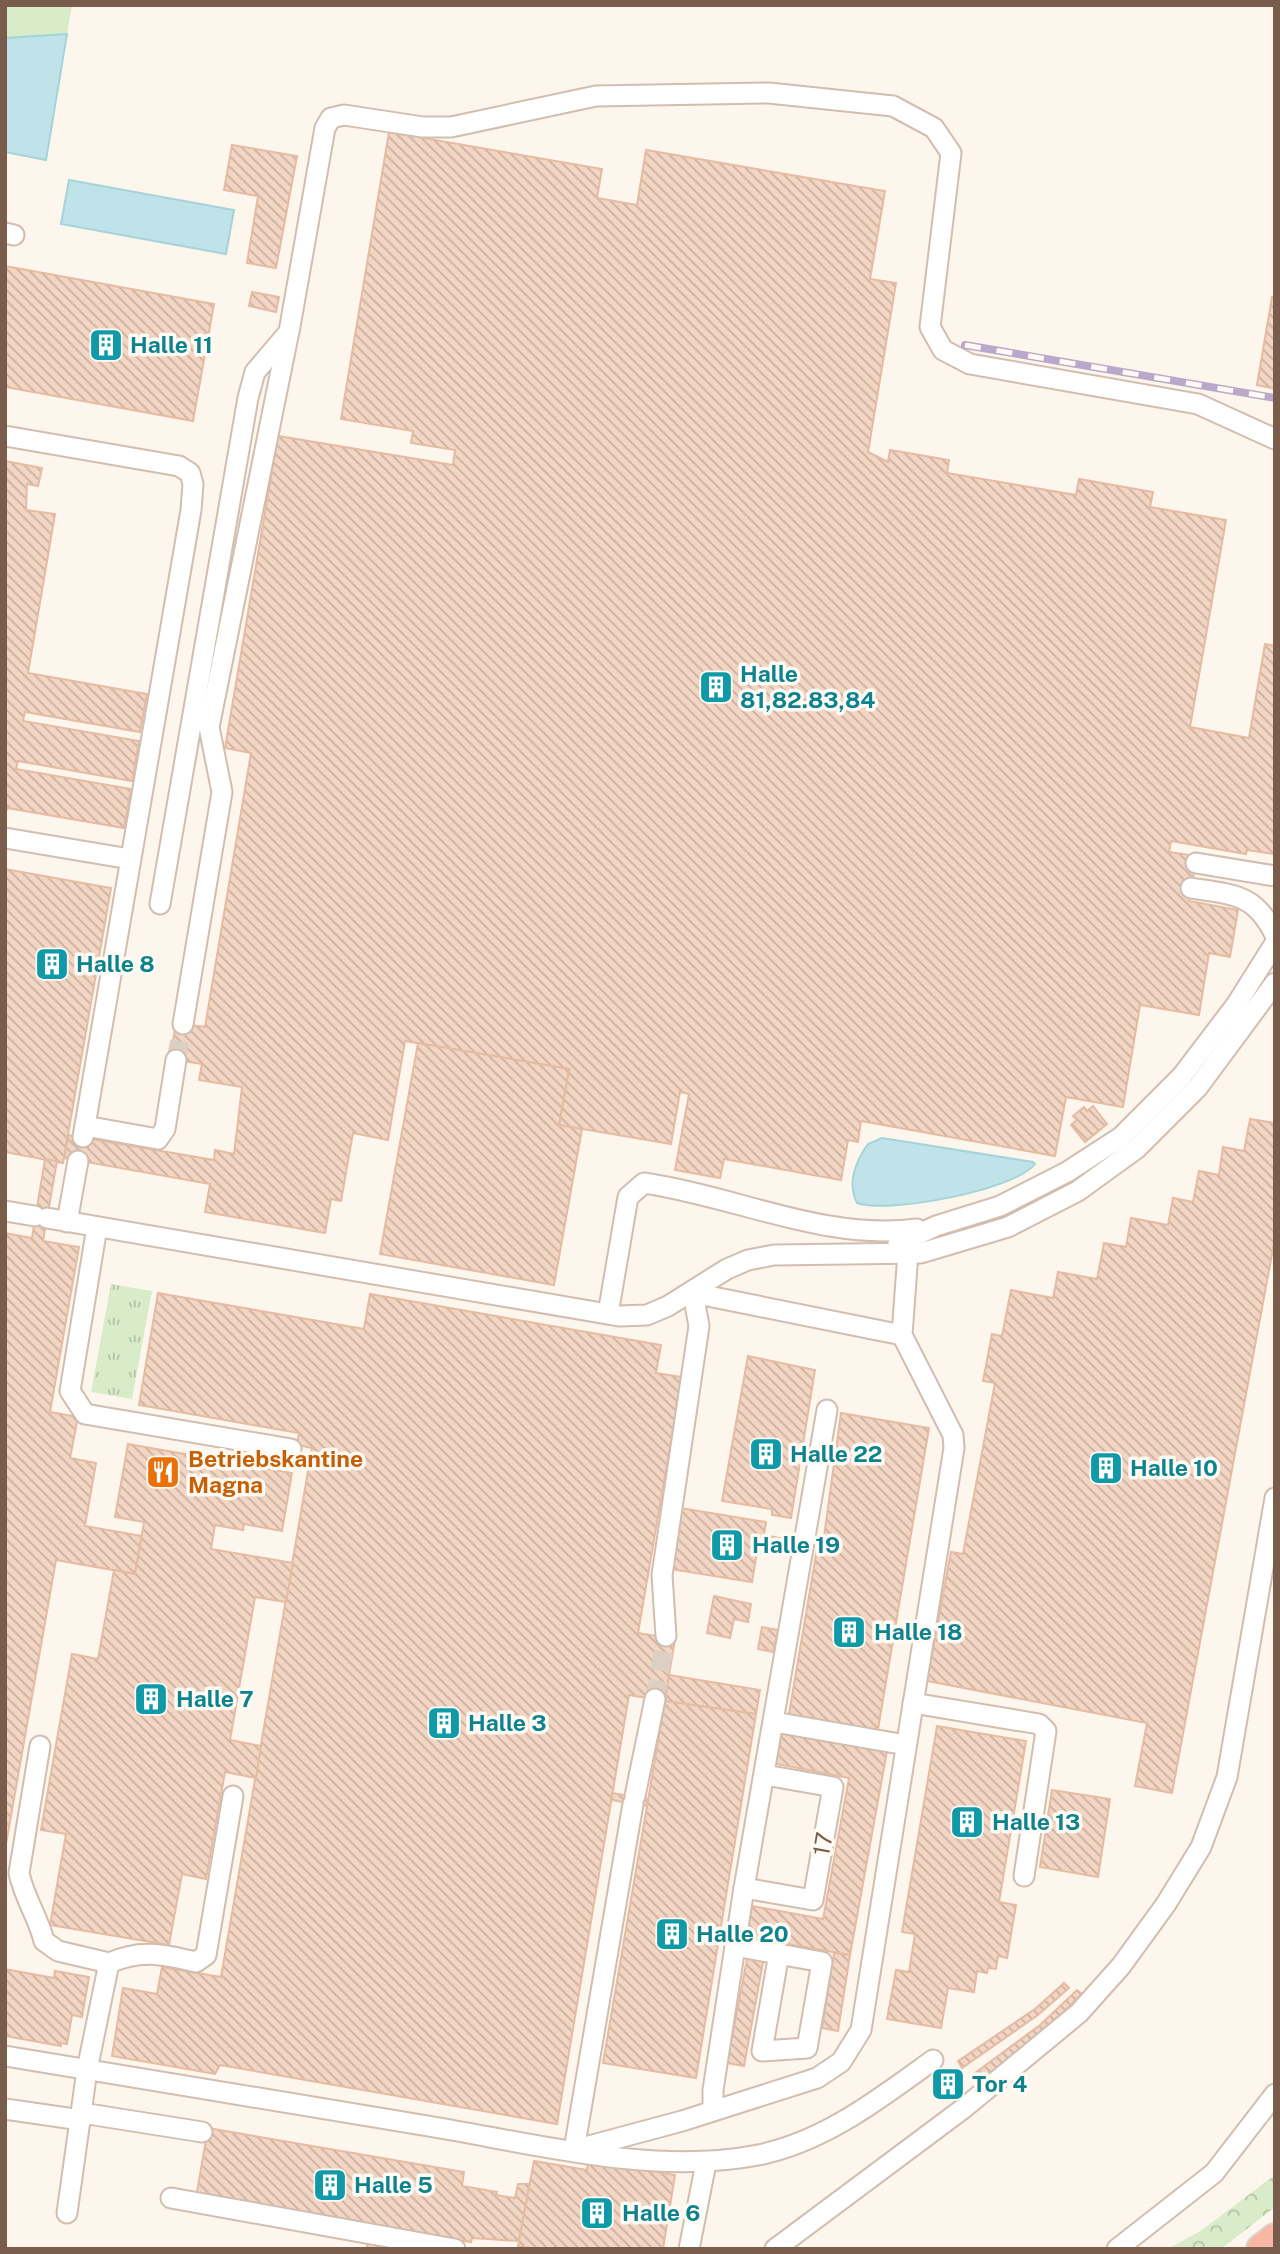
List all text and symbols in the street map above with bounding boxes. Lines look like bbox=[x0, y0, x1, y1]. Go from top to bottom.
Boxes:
building icon: Halle 11 bbox=[87, 326, 125, 364]
place label: Halle 11 bbox=[130, 331, 213, 358]
place label: Halle 81,82.83,84 bbox=[740, 660, 875, 713]
building icon: Halle 81,82.83,84 bbox=[697, 668, 735, 706]
building icon: Halle 8 bbox=[33, 945, 71, 983]
place label: Halle 8 bbox=[76, 950, 155, 977]
building icon: Halle 22 bbox=[747, 1435, 785, 1473]
place label: Halle 22 bbox=[790, 1440, 882, 1467]
place label: Betriebskantine Magna bbox=[188, 1445, 363, 1498]
building icon: Halle 10 bbox=[1087, 1449, 1125, 1487]
restaurant icon: Betriebskantine Magna bbox=[144, 1453, 182, 1491]
place label: Halle 10 bbox=[1130, 1454, 1218, 1481]
building icon: Halle 19 bbox=[708, 1526, 746, 1564]
place label: Halle 19 bbox=[752, 1531, 840, 1558]
building icon: Halle 18 bbox=[830, 1613, 868, 1651]
place label: Halle 18 bbox=[874, 1618, 962, 1645]
building icon: Halle 7 bbox=[132, 1680, 170, 1718]
place label: Halle 7 bbox=[176, 1685, 254, 1712]
building icon: Halle 3 bbox=[425, 1704, 463, 1742]
place label: Halle 3 bbox=[468, 1709, 546, 1736]
building icon: Halle 13 bbox=[948, 1803, 986, 1841]
place label: Halle 13 bbox=[992, 1808, 1080, 1835]
street label: 17 bbox=[807, 1830, 838, 1858]
building icon: Halle 20 bbox=[653, 1915, 691, 1953]
place label: Halle 20 bbox=[696, 1920, 789, 1947]
building icon: Tor 4 bbox=[929, 2065, 967, 2103]
place label: Tor 4 bbox=[972, 2070, 1027, 2097]
building icon: Halle 5 bbox=[311, 2166, 349, 2204]
place label: Halle 5 bbox=[354, 2171, 433, 2198]
building icon: Halle 6 bbox=[578, 2194, 616, 2232]
place label: Halle 6 bbox=[622, 2199, 700, 2226]

